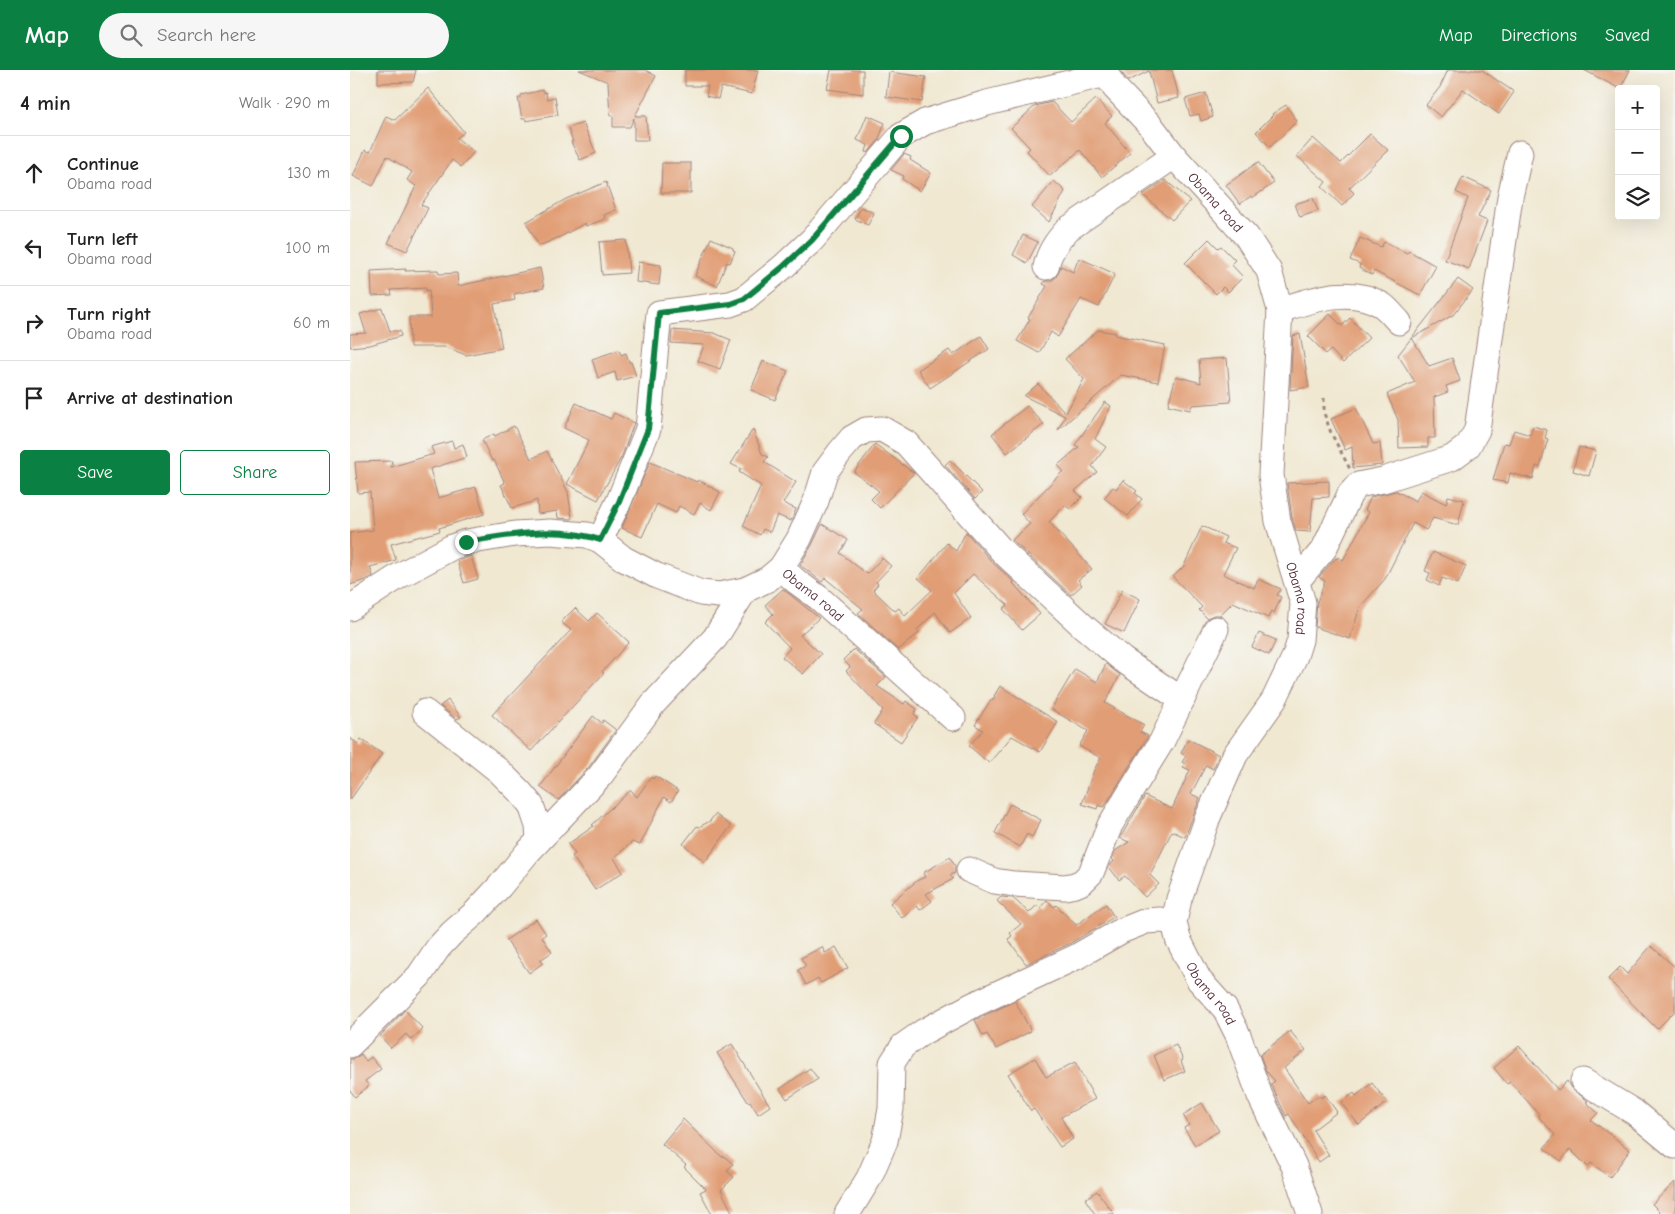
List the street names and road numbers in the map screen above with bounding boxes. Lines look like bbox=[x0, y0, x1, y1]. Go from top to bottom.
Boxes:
street label: Obama road bbox=[1184, 169, 1247, 236]
street label: Obama road bbox=[1282, 560, 1311, 636]
street label: Obama road bbox=[779, 565, 848, 625]
street label: Obama road bbox=[1183, 959, 1240, 1027]

